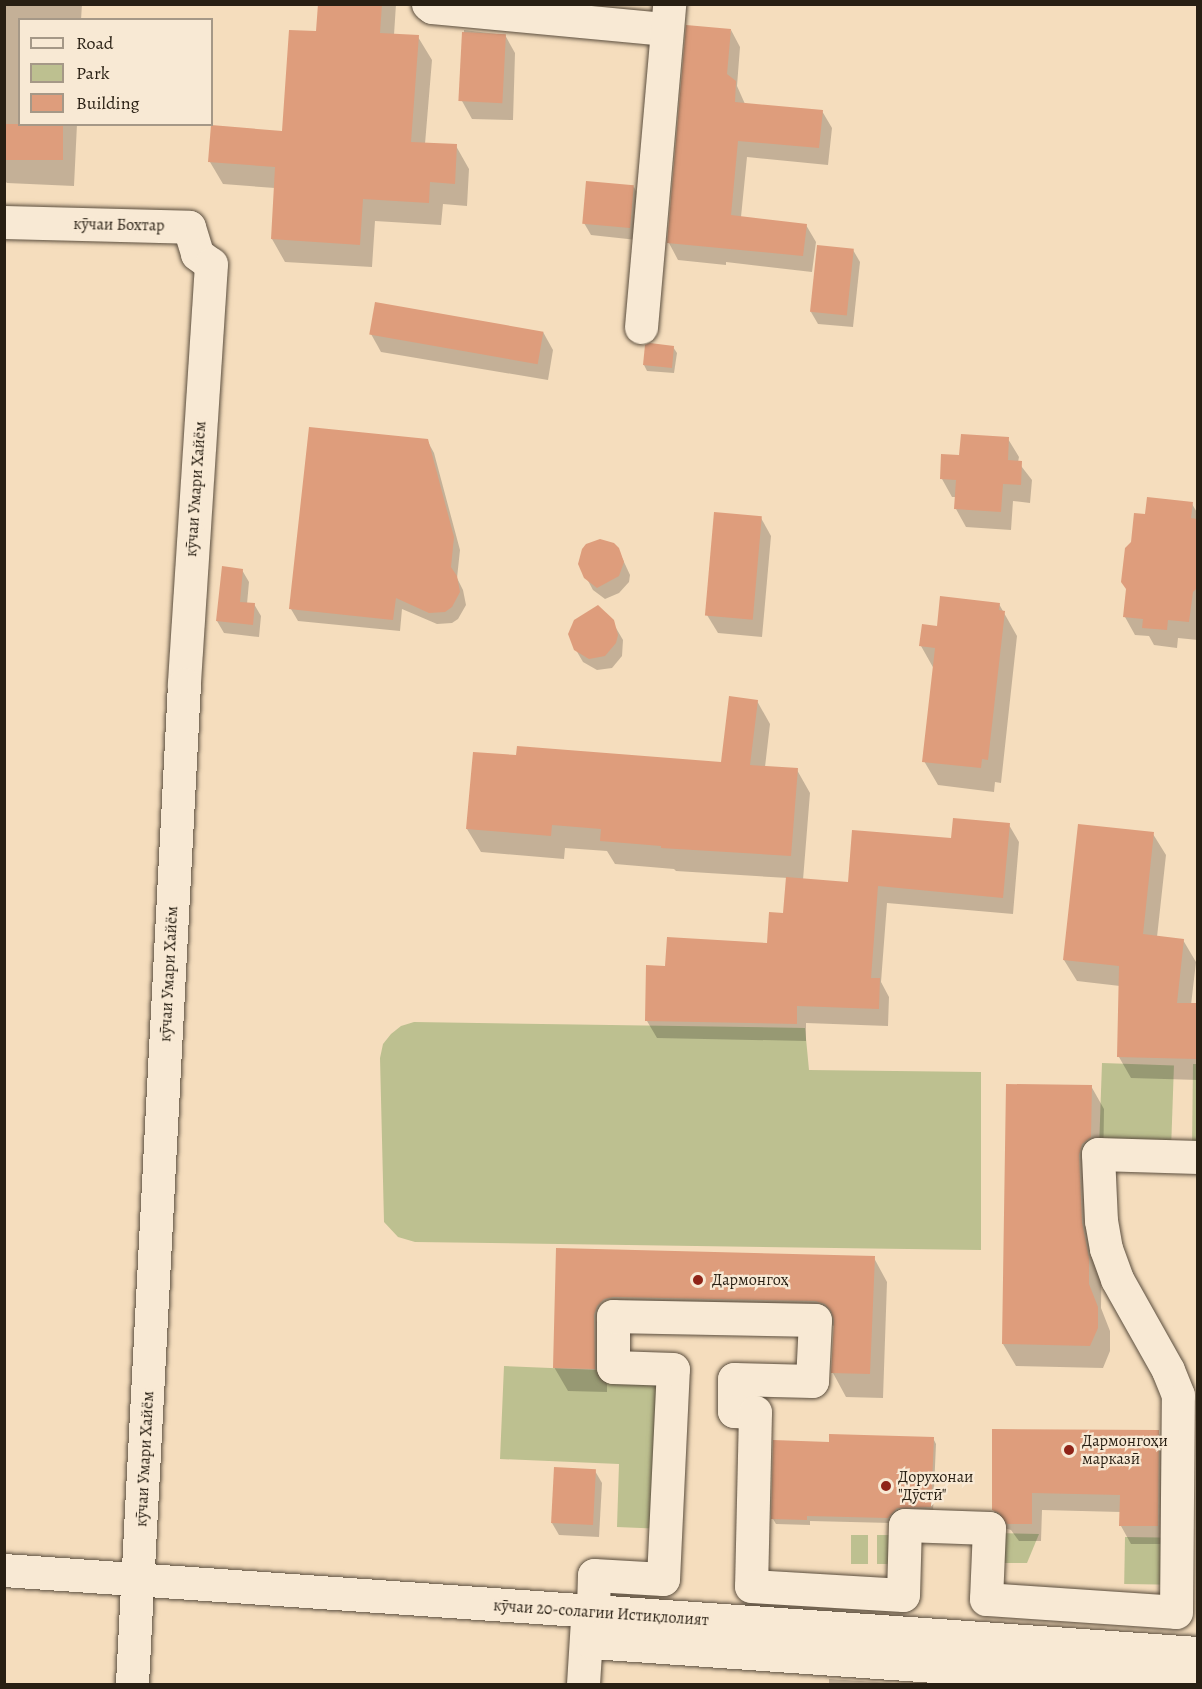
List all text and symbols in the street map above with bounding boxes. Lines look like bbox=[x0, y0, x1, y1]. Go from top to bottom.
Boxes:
legend bbox=[18, 18, 213, 126]
text: Road bbox=[76, 31, 113, 55]
text: Park bbox=[76, 61, 110, 85]
text: Building bbox=[76, 91, 140, 115]
street label: кӯчаи Бохтар bbox=[73, 215, 165, 235]
street label: кӯчаи Умари Хайём bbox=[182, 421, 210, 557]
street label: кӯчаи Умари Хайём bbox=[156, 906, 182, 1042]
place label: Дармонгоҳ bbox=[712, 1270, 788, 1290]
marker: Дармонгоҳ bbox=[689, 1271, 707, 1289]
street label: кӯчаи Умари Хайём bbox=[132, 1391, 158, 1527]
place label: Дармонгоҳи марказӣ bbox=[1082, 1431, 1168, 1469]
marker: Дармонгоҳи марказӣ bbox=[1060, 1441, 1078, 1459]
place label: Дорухонаи "Дӯстӣ" bbox=[898, 1467, 973, 1505]
marker: Дорухонаи "Дӯстӣ" bbox=[879, 1479, 893, 1493]
street label: кӯчаи 20-солагии Истиқлолият bbox=[493, 1596, 709, 1630]

